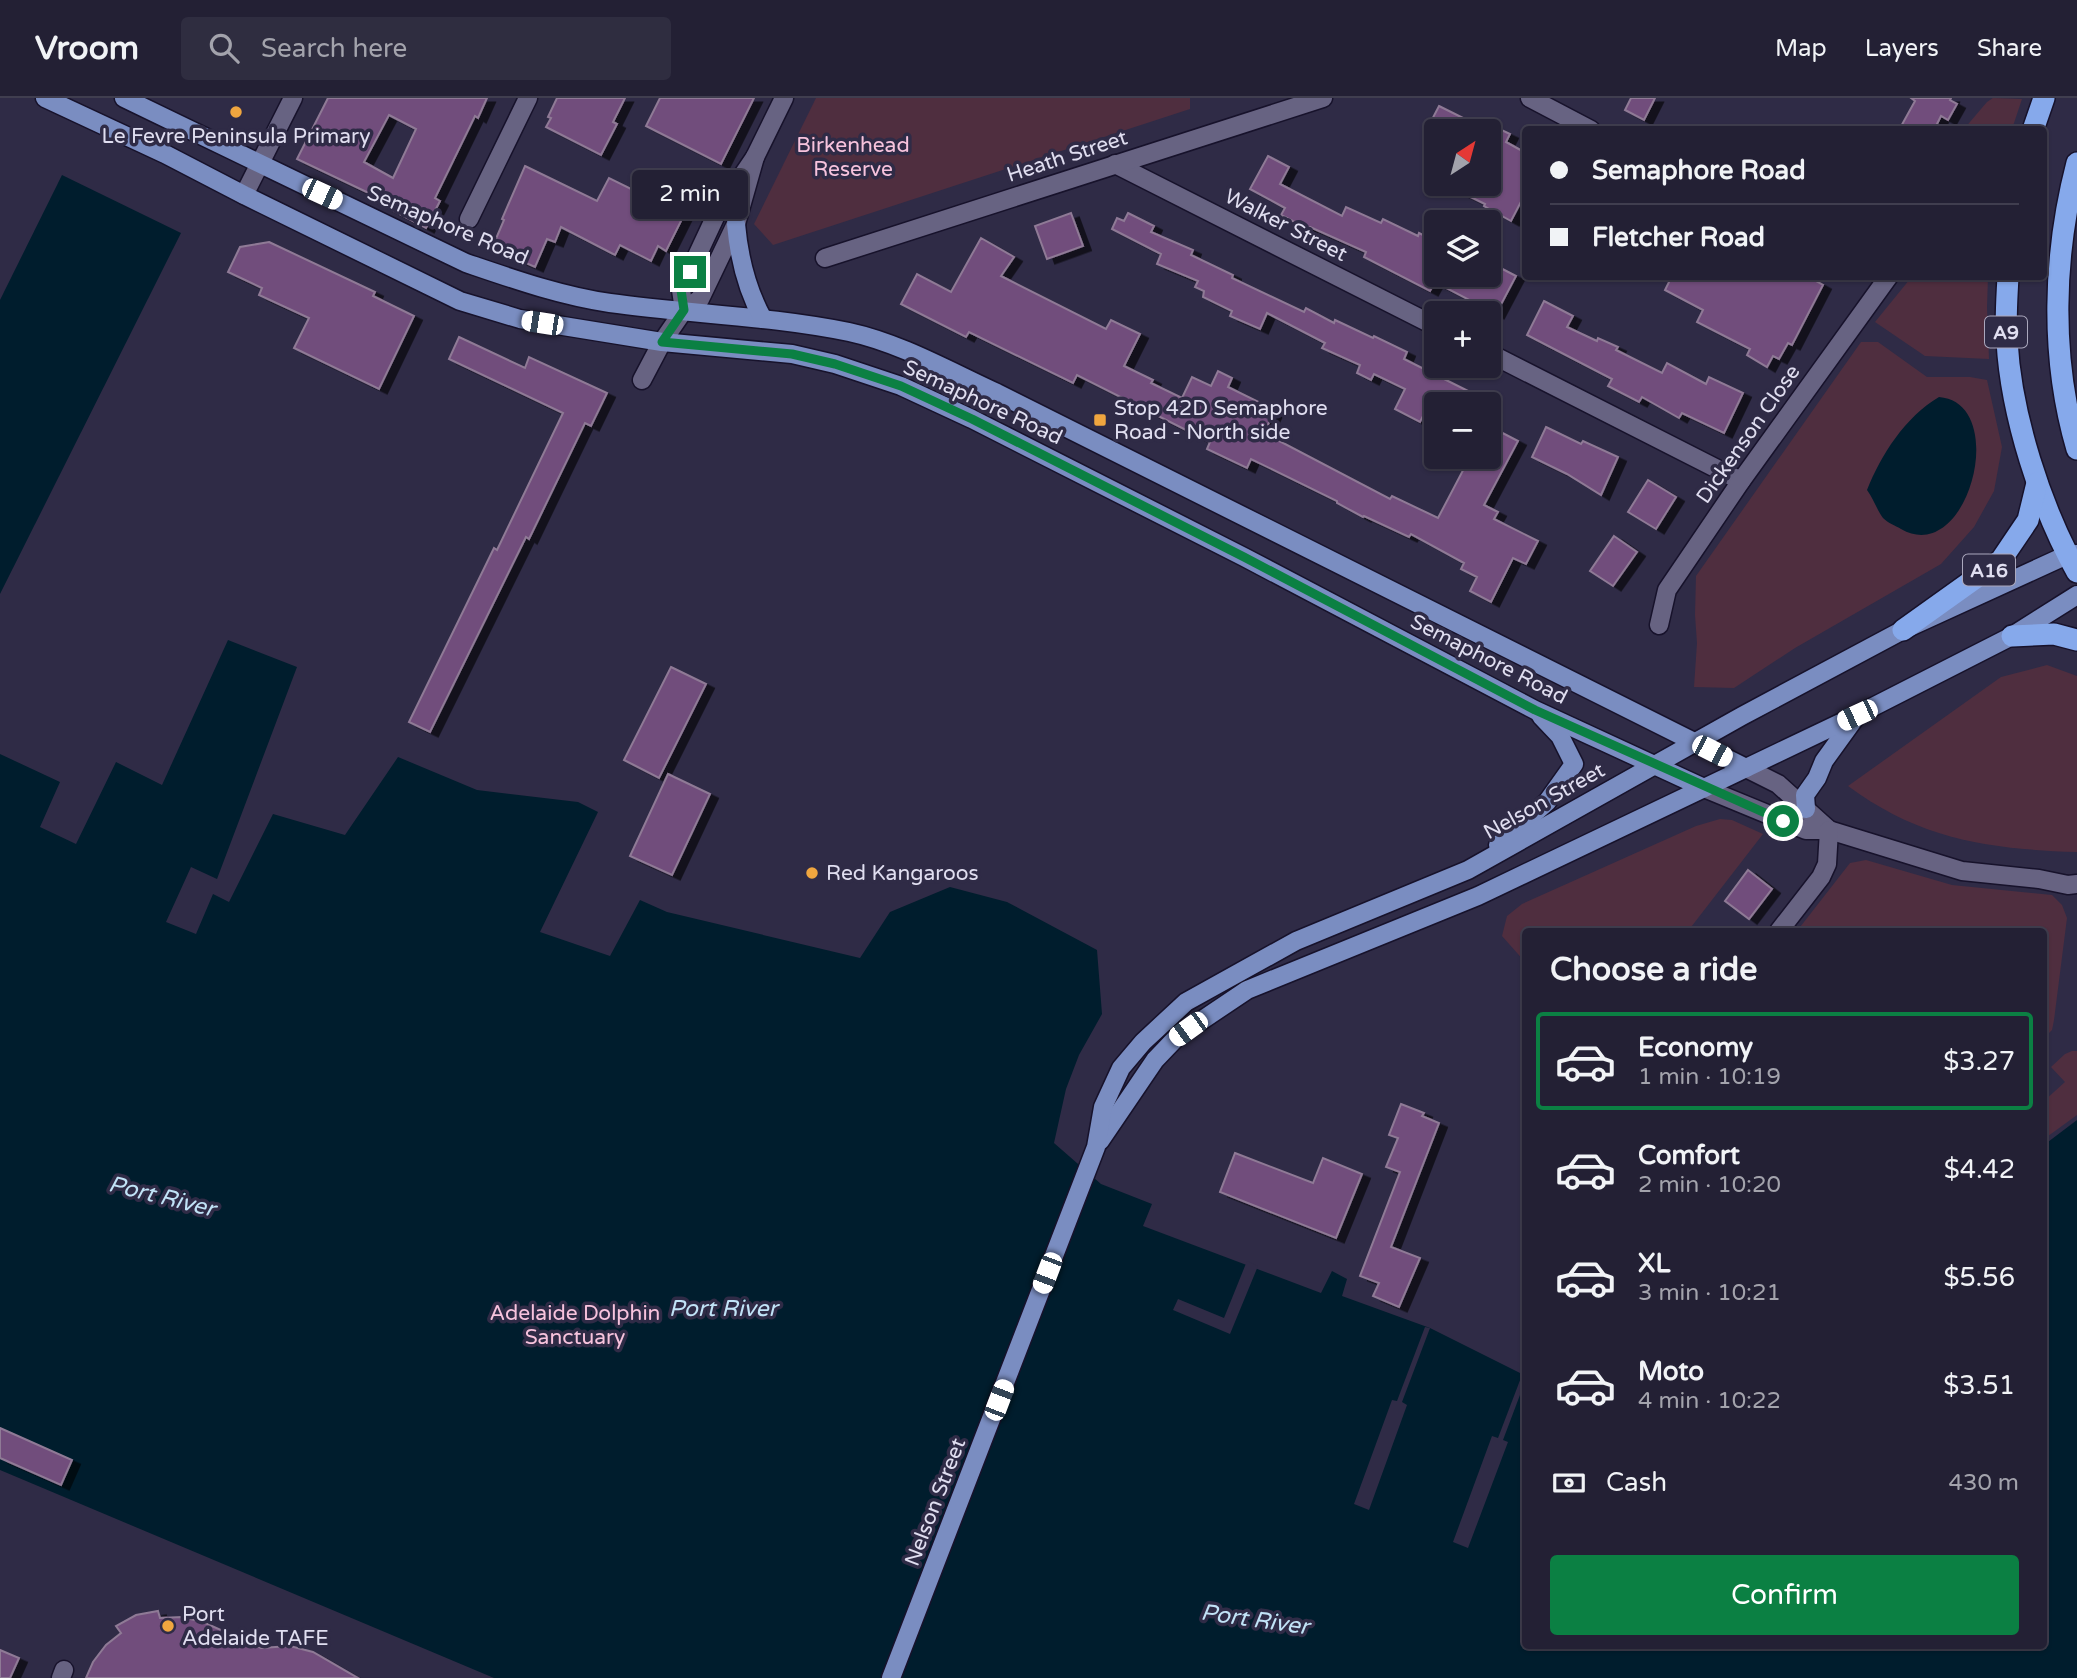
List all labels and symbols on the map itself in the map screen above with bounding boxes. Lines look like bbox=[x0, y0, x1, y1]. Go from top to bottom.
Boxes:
marker: Le Fevre Peninsula Primary bbox=[228, 104, 244, 120]
north arrow bbox=[1424, 119, 1502, 196]
place label: Le Fevre Peninsula Primary bbox=[102, 124, 370, 149]
street label: Heath Street bbox=[1004, 125, 1131, 188]
park label: Birkenhead Reserve bbox=[796, 133, 910, 182]
callout: 2 min bbox=[632, 170, 748, 220]
car bbox=[299, 176, 346, 212]
street label: Semaphore Road bbox=[363, 180, 532, 271]
street label: Walker Street bbox=[1220, 184, 1351, 267]
route end bbox=[674, 256, 706, 288]
car bbox=[520, 309, 565, 337]
road number: A9 bbox=[1985, 316, 2027, 348]
street label: Semaphore Road bbox=[899, 355, 1066, 450]
street label: Dickenson Close bbox=[1691, 360, 1806, 508]
place label: Stop 42D Semaphore Road - North side bbox=[1114, 396, 1328, 445]
marker: Stop 42D Semaphore Road - North side bbox=[1092, 412, 1108, 428]
road number: A16 bbox=[1963, 555, 2015, 586]
street label: Semaphore Road bbox=[1406, 609, 1571, 710]
car bbox=[1834, 697, 1881, 733]
car bbox=[1689, 732, 1736, 770]
street label: Nelson Street bbox=[1479, 758, 1609, 845]
route start bbox=[1767, 805, 1799, 837]
place label: Red Kangaroos bbox=[826, 861, 979, 886]
marker: Red Kangaroos bbox=[804, 865, 820, 881]
car bbox=[1165, 1008, 1212, 1050]
water label: Port River bbox=[106, 1170, 221, 1224]
car bbox=[1030, 1250, 1065, 1296]
water label: Port River bbox=[669, 1295, 781, 1323]
park label: Adelaide Dolphin Sanctuary bbox=[490, 1301, 660, 1350]
car bbox=[982, 1377, 1017, 1423]
street label: Nelson Street bbox=[900, 1435, 971, 1570]
water label: Port River bbox=[1199, 1599, 1314, 1642]
place label: Port Adelaide TAFE bbox=[182, 1602, 329, 1651]
marker: Port Adelaide TAFE bbox=[160, 1618, 176, 1634]

